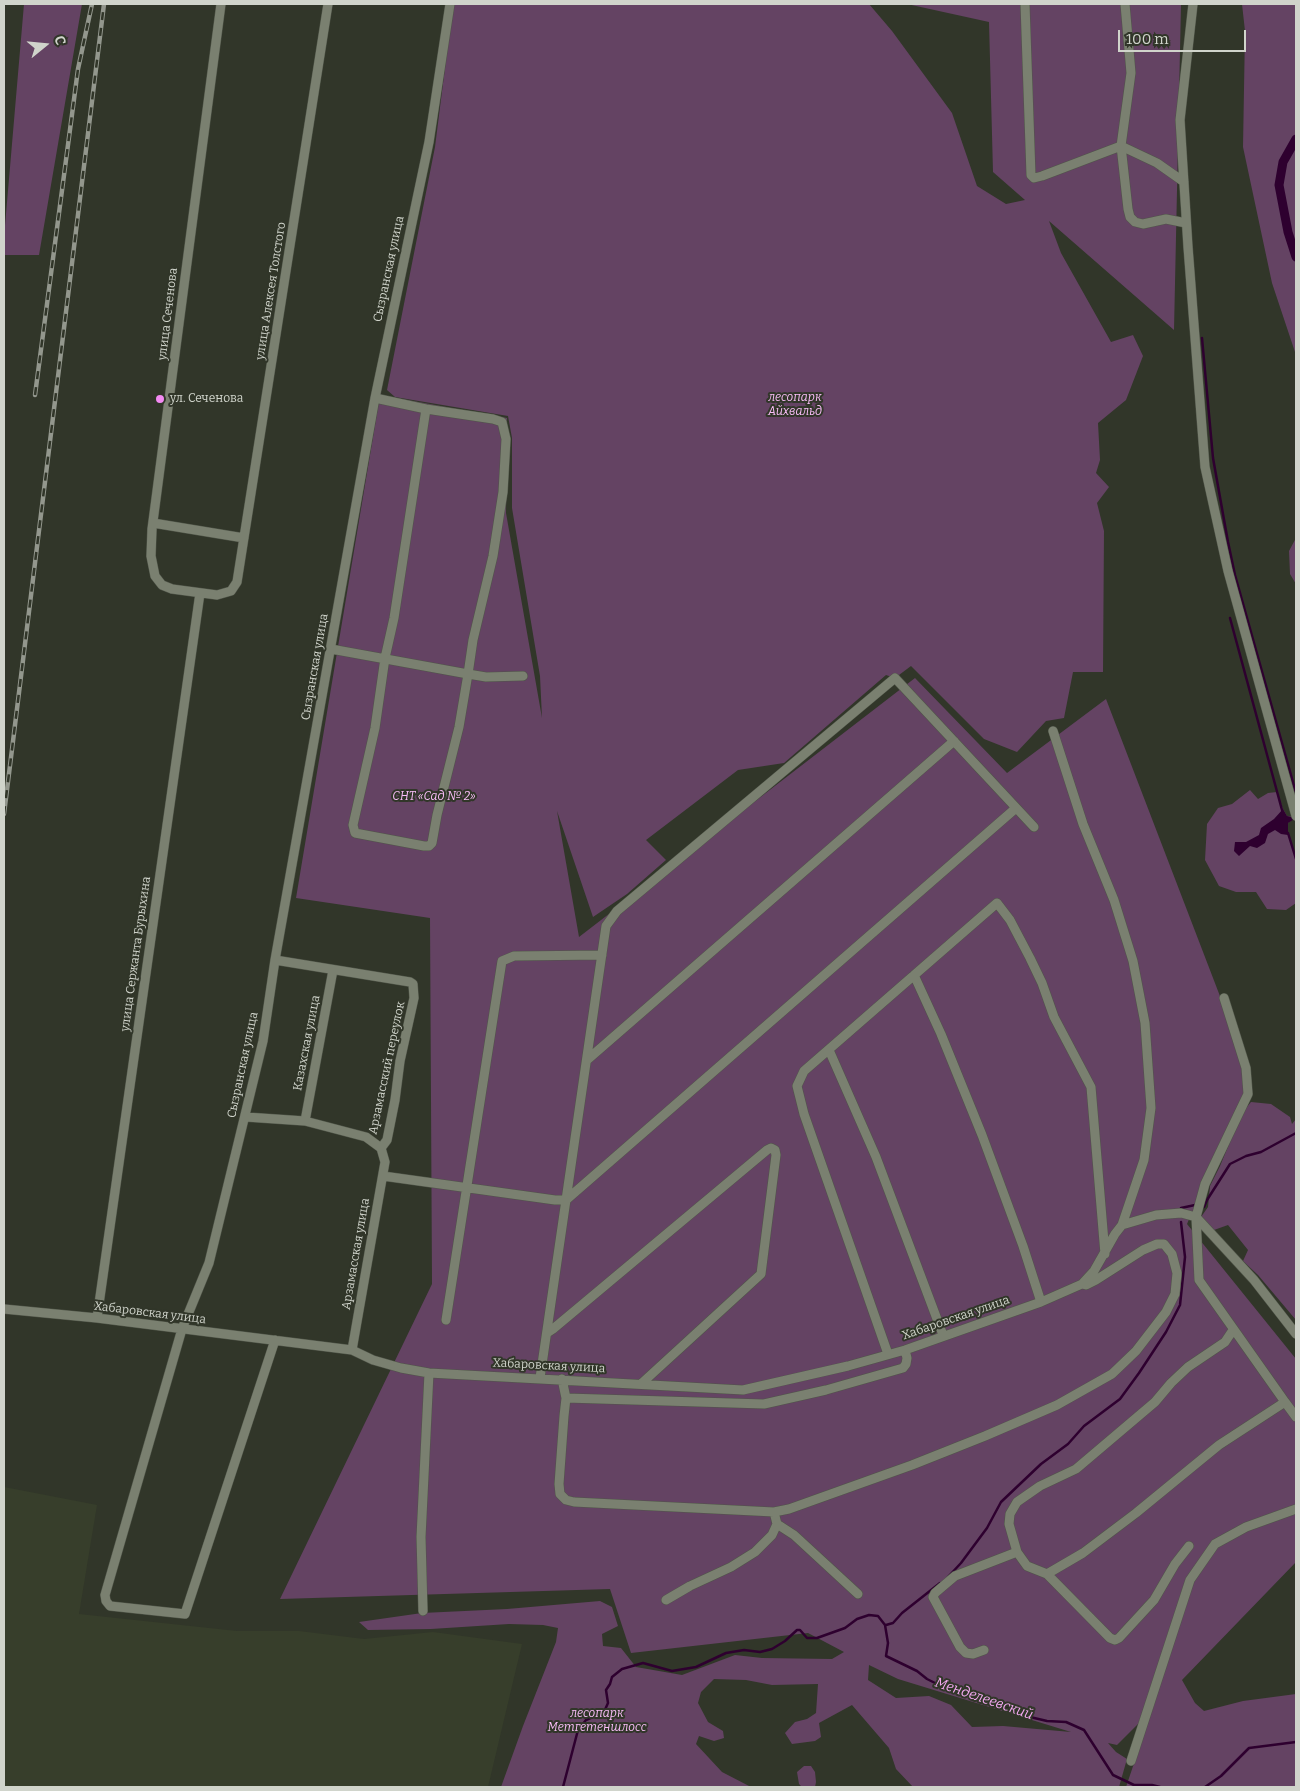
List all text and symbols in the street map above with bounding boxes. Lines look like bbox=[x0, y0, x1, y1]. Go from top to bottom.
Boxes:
north arrow bbox=[20, 20, 70, 70]
scale bar bbox=[1120, 20, 1248, 52]
text: 100 m bbox=[1126, 30, 1169, 48]
text: С bbox=[50, 34, 69, 47]
street label: Сызранская улица bbox=[371, 215, 407, 323]
street label: улица Алексея Толстого bbox=[253, 221, 289, 361]
street label: улица Сеченова bbox=[155, 267, 181, 361]
park label: лесопарк Айхвальд bbox=[768, 391, 822, 419]
place label: ул. Сеченова bbox=[170, 392, 243, 406]
marker: ул. Сеченова bbox=[154, 393, 166, 405]
street label: Сызранская улица bbox=[299, 613, 331, 721]
park label: СНТ «Сад № 2» bbox=[392, 790, 476, 804]
street label: улица Сержанта Бурыхина bbox=[118, 875, 154, 1033]
street label: Казахская улица bbox=[291, 994, 323, 1092]
street label: Арзамасский переулок bbox=[366, 1000, 408, 1136]
street label: Сызранская улица bbox=[225, 1011, 261, 1119]
street label: Арзамасская улица bbox=[339, 1197, 373, 1311]
street label: Хабаровская улица bbox=[900, 1293, 1012, 1343]
street label: Хабаровская улица bbox=[93, 1299, 207, 1327]
street label: Хабаровская улица bbox=[492, 1356, 606, 1376]
water label: Менделеевский bbox=[933, 1674, 1035, 1724]
park label: лесопарк Метгетеншлосс bbox=[548, 1707, 646, 1735]

